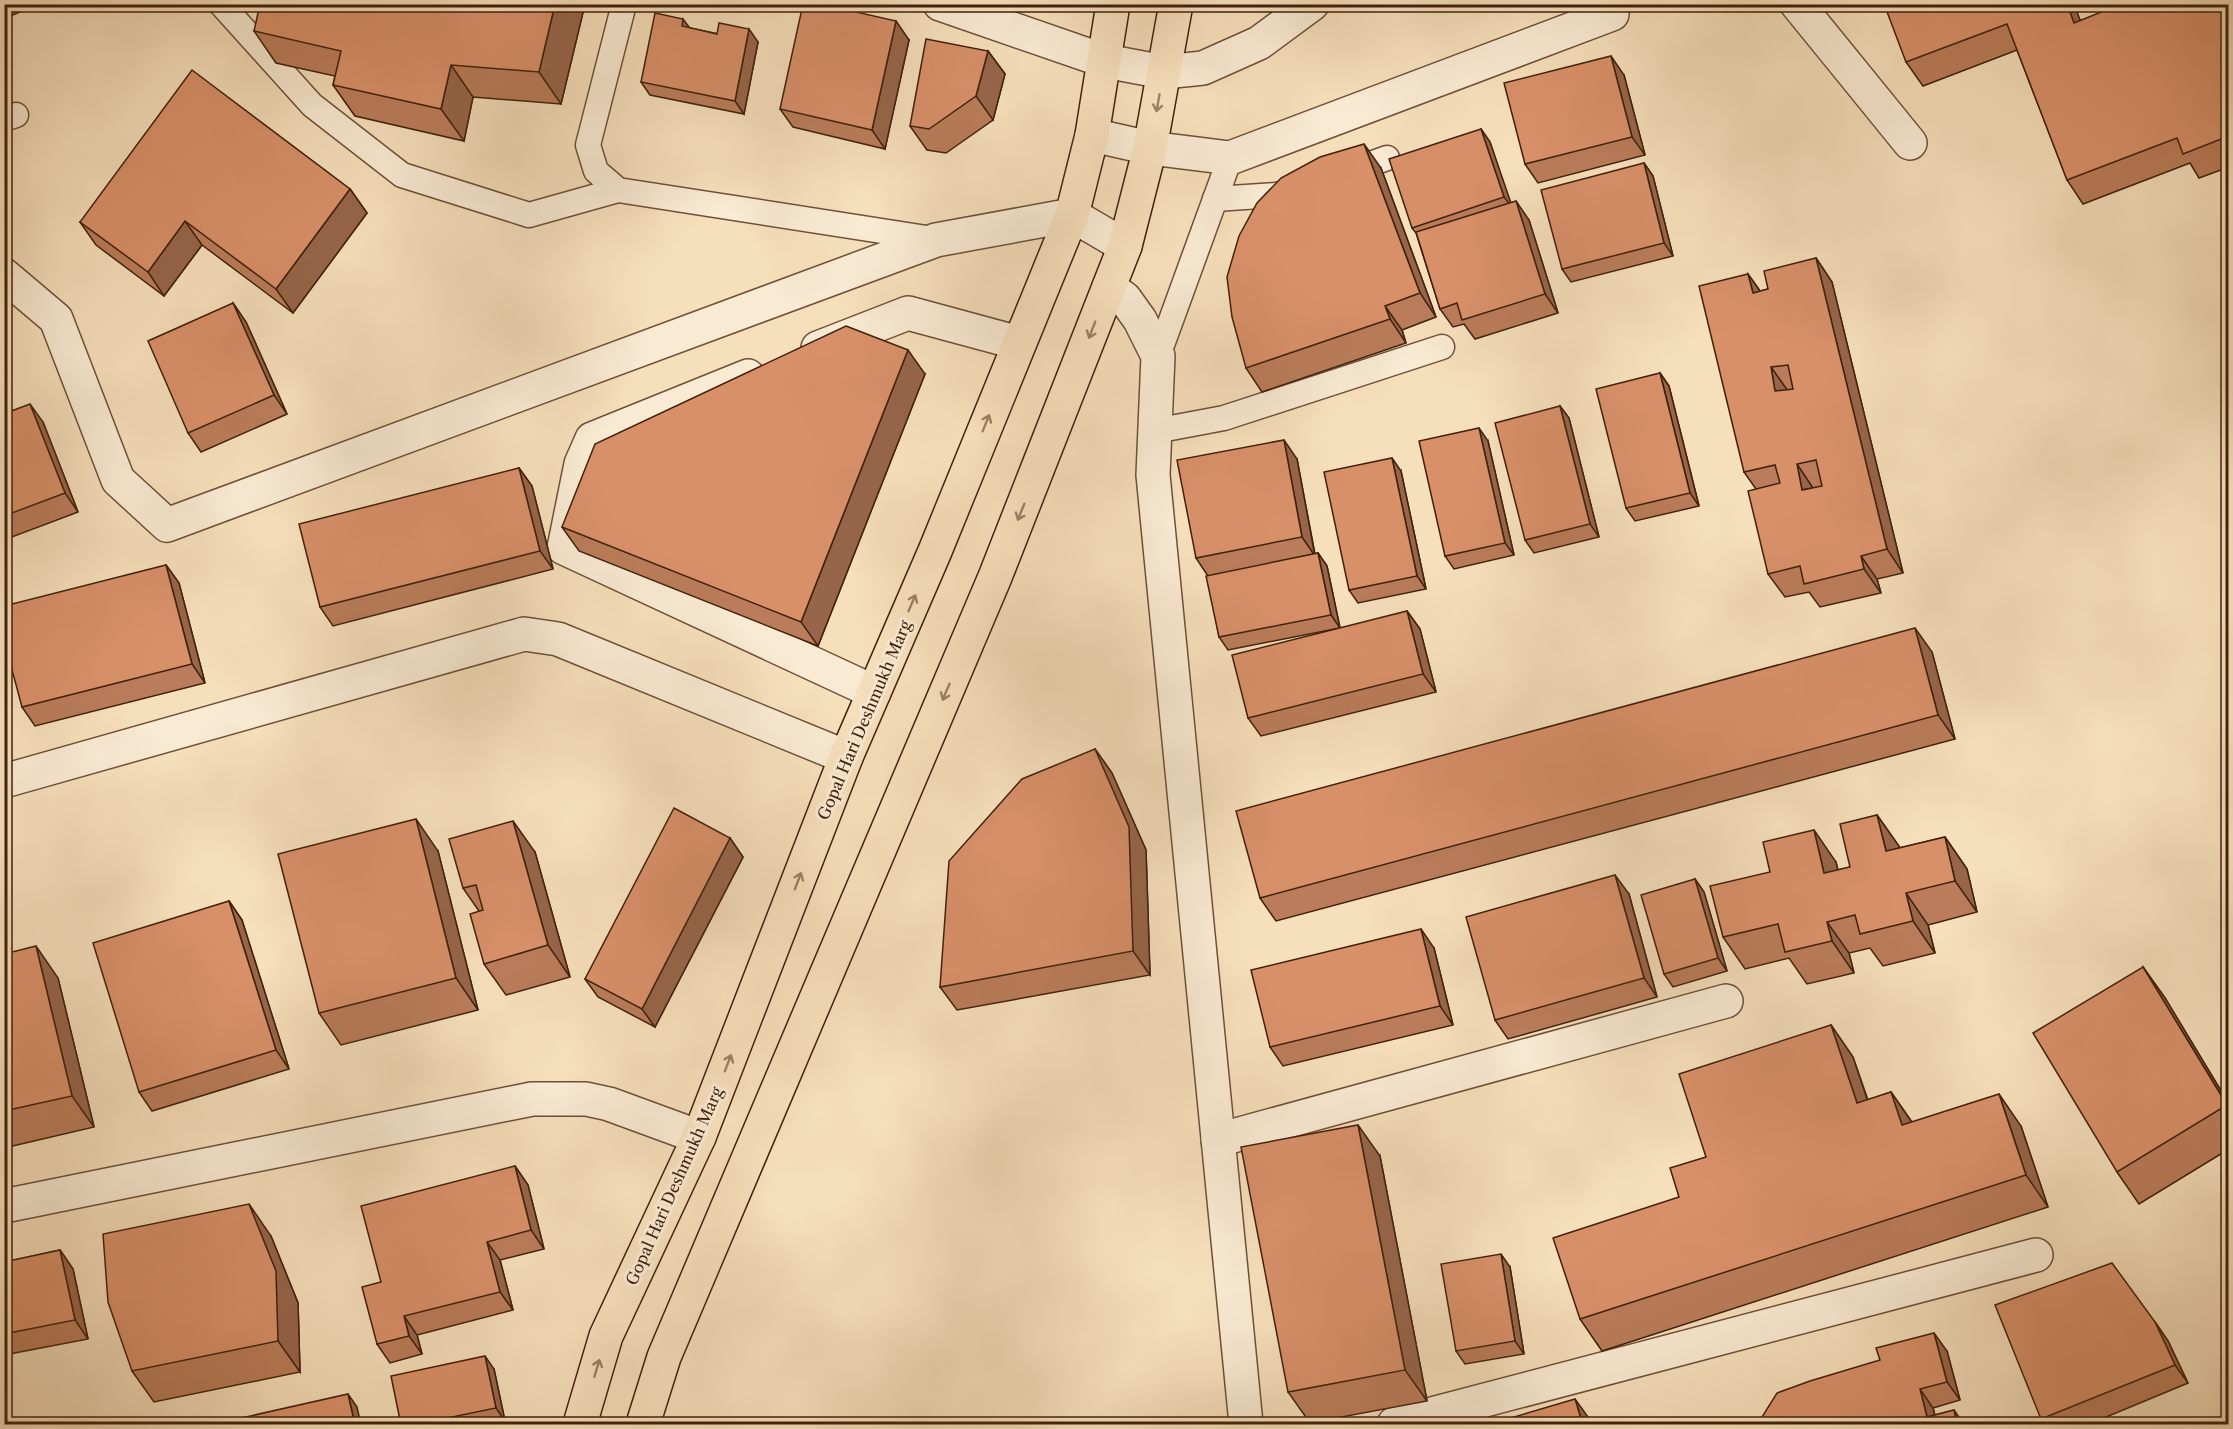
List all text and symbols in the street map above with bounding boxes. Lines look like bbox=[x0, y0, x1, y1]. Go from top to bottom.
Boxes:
one-way arrow bbox=[1153, 93, 1164, 113]
one-way arrow bbox=[1086, 321, 1097, 339]
one-way arrow bbox=[982, 414, 993, 433]
one-way arrow bbox=[1015, 502, 1026, 521]
one-way arrow bbox=[907, 595, 918, 613]
street label: Gopal Hari Deshmukh Marg bbox=[813, 617, 915, 823]
one-way arrow bbox=[940, 682, 951, 701]
one-way arrow bbox=[793, 872, 804, 891]
one-way arrow bbox=[723, 1054, 734, 1072]
street label: Gopal Hari Deshmukh Marg bbox=[621, 1083, 727, 1288]
one-way arrow bbox=[592, 1359, 603, 1378]

